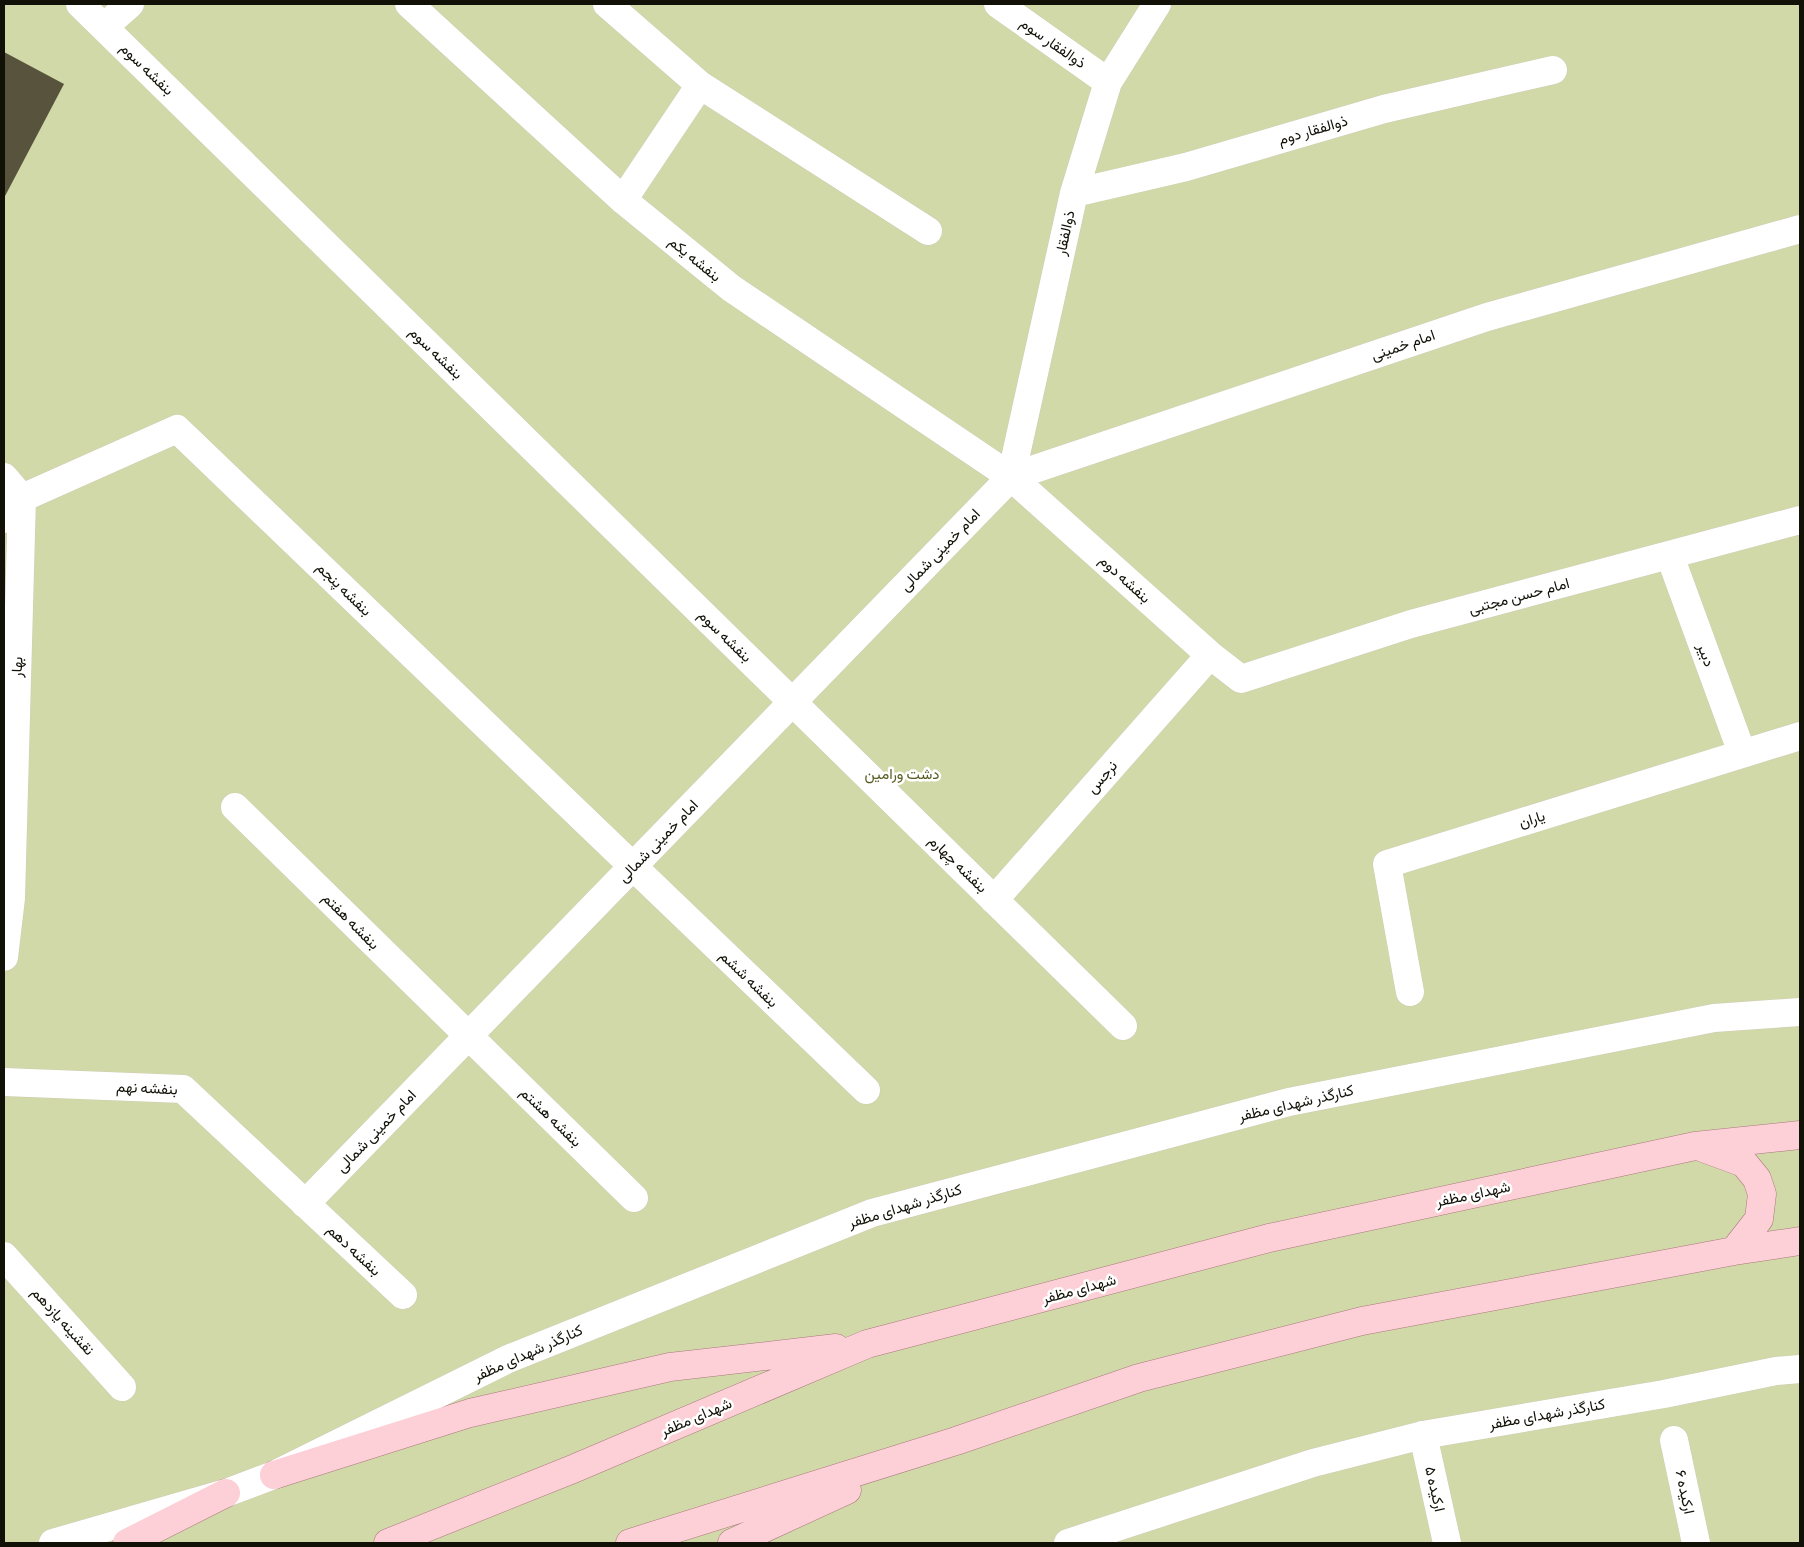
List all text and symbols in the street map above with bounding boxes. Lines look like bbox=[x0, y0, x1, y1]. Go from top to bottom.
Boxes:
street label: ذوالفقار سوم bbox=[1016, 13, 1090, 73]
street label: بنفشه سوم bbox=[116, 38, 178, 100]
street label: ذوالفقار دوم bbox=[1276, 111, 1350, 149]
street label: ذوالفقار bbox=[1050, 209, 1079, 258]
street label: بنفشه یکم bbox=[665, 232, 725, 286]
street label: بنفشه سوم bbox=[405, 322, 467, 384]
street label: امام خمینی bbox=[1368, 325, 1438, 365]
street label: امام خمینی شمالی bbox=[895, 504, 985, 596]
street label: بنفشه دوم bbox=[1095, 550, 1155, 608]
street label: بنفشه پنجم bbox=[312, 558, 376, 620]
street label: امام حسن مجتبی bbox=[1466, 573, 1572, 619]
street label: بنفشه سوم bbox=[694, 605, 756, 667]
street label: دبیر bbox=[1693, 640, 1719, 669]
street label: بهار bbox=[7, 656, 26, 679]
street label: نرجس bbox=[1082, 756, 1122, 798]
park label: دشت ورامین bbox=[865, 764, 939, 784]
street label: امام خمینی شمالی bbox=[613, 795, 703, 887]
street label: یاران bbox=[1516, 806, 1547, 831]
street label: بنفشه چهارم bbox=[924, 831, 992, 897]
street label: بنفشه هفتم bbox=[318, 888, 384, 954]
street label: بنفشه ششم bbox=[715, 946, 783, 1012]
street label: بنفشه نهم bbox=[116, 1076, 178, 1100]
street label: کنارگذر شهدای مظفر bbox=[1235, 1080, 1356, 1126]
street label: بنفشه هشتم bbox=[516, 1083, 586, 1151]
street label: امام خمینی شمالی bbox=[331, 1085, 421, 1177]
street label: شهدای مظفر bbox=[1433, 1176, 1512, 1212]
street label: کنارگذر شهدای مظفر bbox=[845, 1179, 965, 1233]
street label: بنفشه دهم bbox=[322, 1220, 386, 1280]
street label: شهدای مظفر bbox=[1039, 1269, 1118, 1309]
street label: نقشینه یازدهم bbox=[27, 1283, 99, 1359]
street label: کنارگذر شهدای مظفر bbox=[469, 1320, 586, 1387]
street label: شهدای مظفر bbox=[656, 1393, 735, 1441]
street label: کنارگذر شهدای مظفر bbox=[1486, 1394, 1607, 1434]
street label: ارکیده ۵ bbox=[1421, 1464, 1450, 1514]
street label: ارکیده ۶ bbox=[1672, 1468, 1699, 1516]

